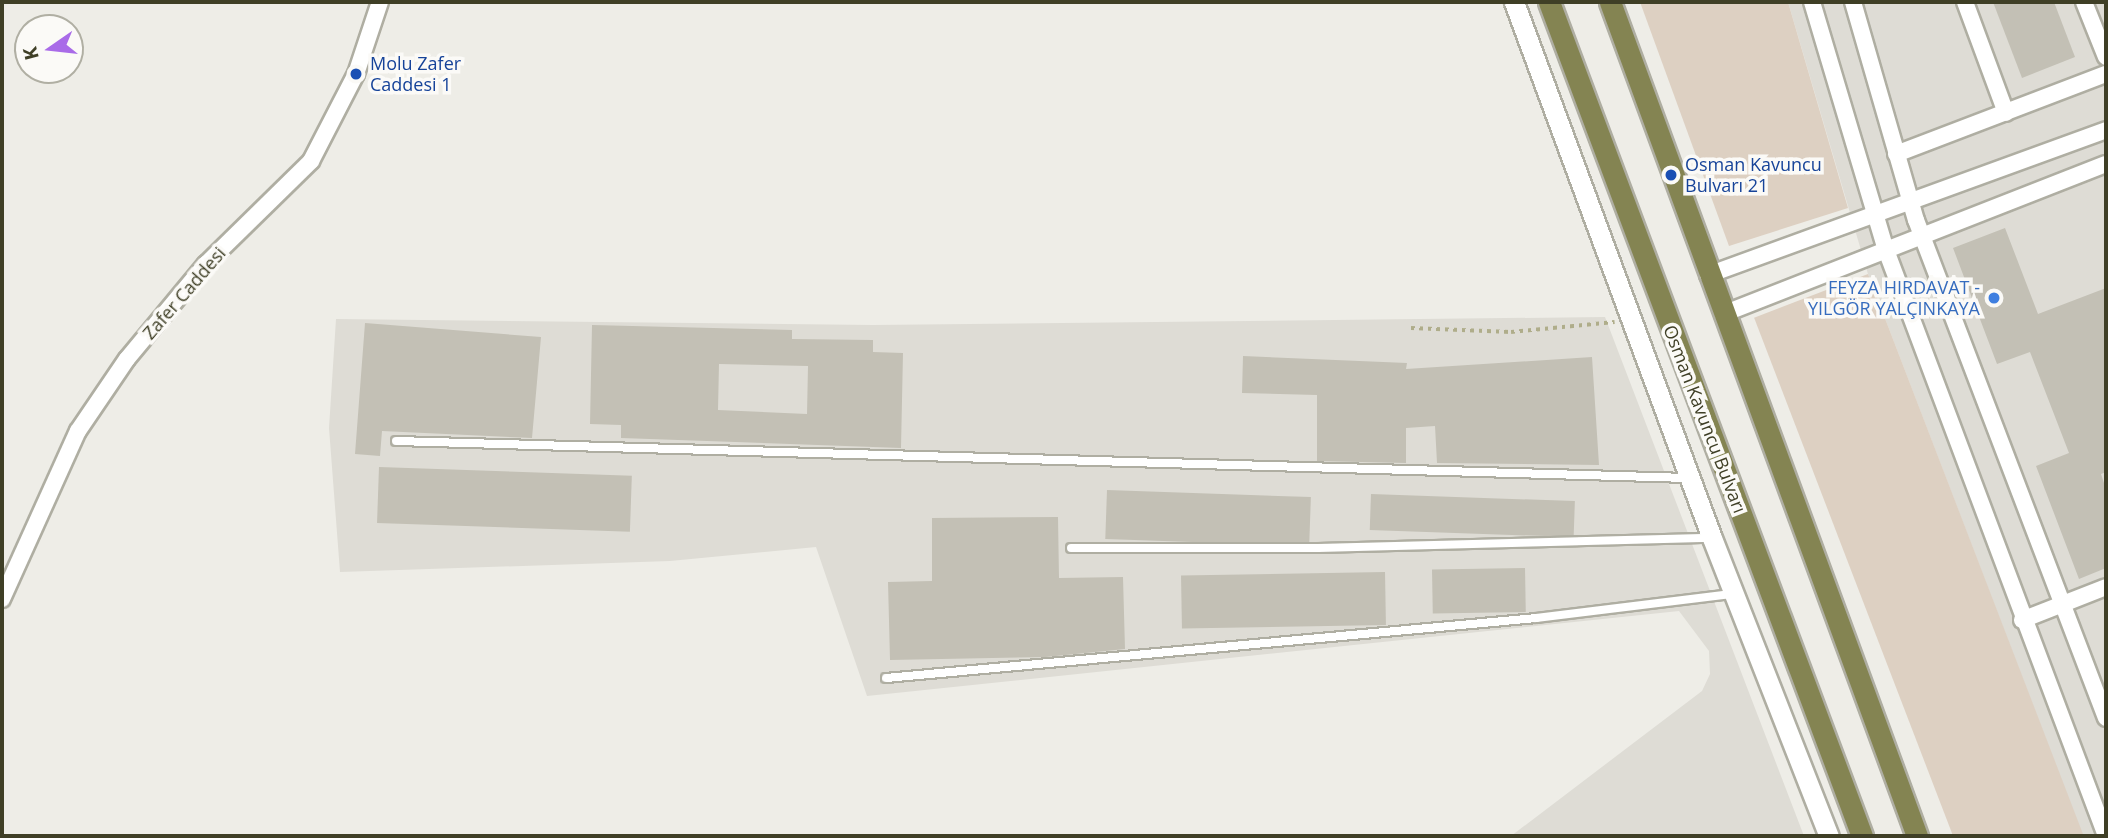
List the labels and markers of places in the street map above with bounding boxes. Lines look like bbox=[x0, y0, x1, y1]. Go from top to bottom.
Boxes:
place label: Molu Zafer Caddesi 1 bbox=[370, 53, 461, 96]
marker: Molu Zafer Caddesi 1 bbox=[348, 66, 364, 82]
place label: Osman Kavuncu Bulvarı 21 bbox=[1685, 154, 1822, 196]
marker: Osman Kavuncu Bulvarı 21 bbox=[1663, 167, 1679, 183]
place label: FEYZA HIRDAVAT - YILGÖR YALÇINKAYA bbox=[1808, 277, 1980, 320]
marker: FEYZA HIRDAVAT - YILGÖR YALÇINKAYA bbox=[1986, 290, 2002, 306]

